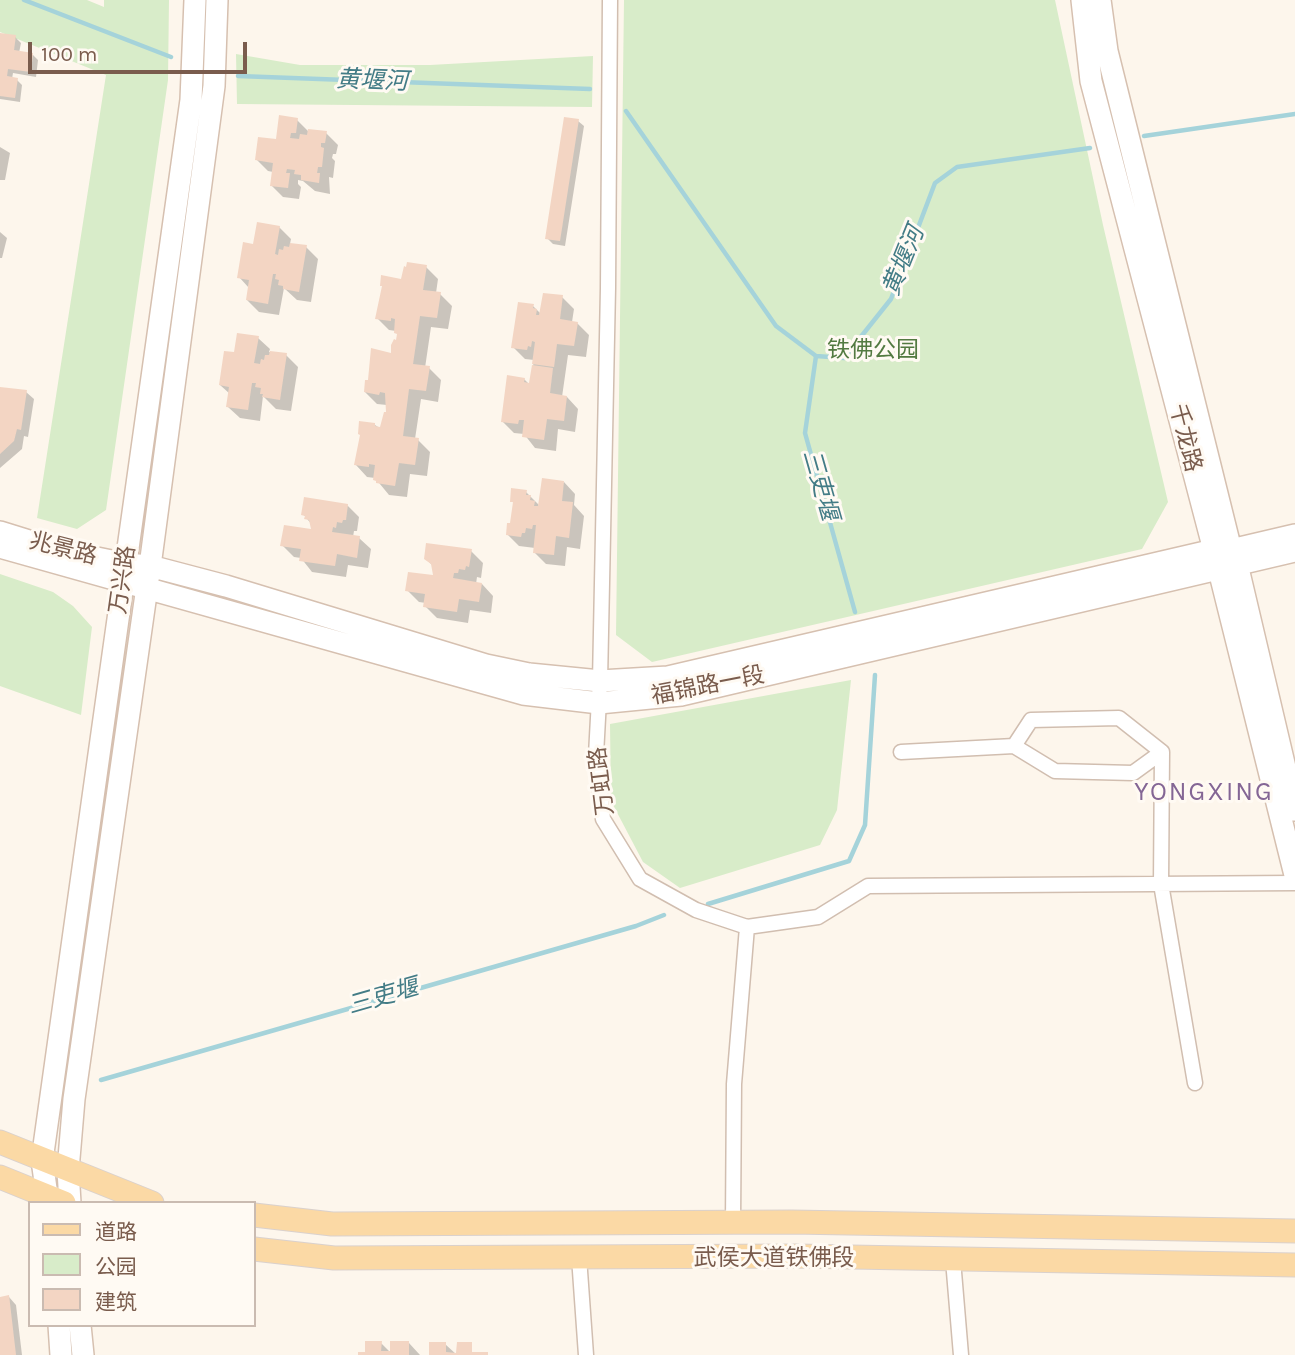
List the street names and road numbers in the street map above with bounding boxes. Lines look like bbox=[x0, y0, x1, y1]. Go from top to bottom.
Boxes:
street label: 千龙路 bbox=[1163, 401, 1207, 475]
street label: 兆景路 bbox=[26, 527, 100, 571]
street label: 万兴路 bbox=[105, 544, 141, 616]
street label: 福锦路一段 bbox=[649, 661, 767, 711]
street label: 万虹路 bbox=[584, 745, 620, 817]
street label: 武侯大道铁佛段 bbox=[694, 1244, 854, 1272]

